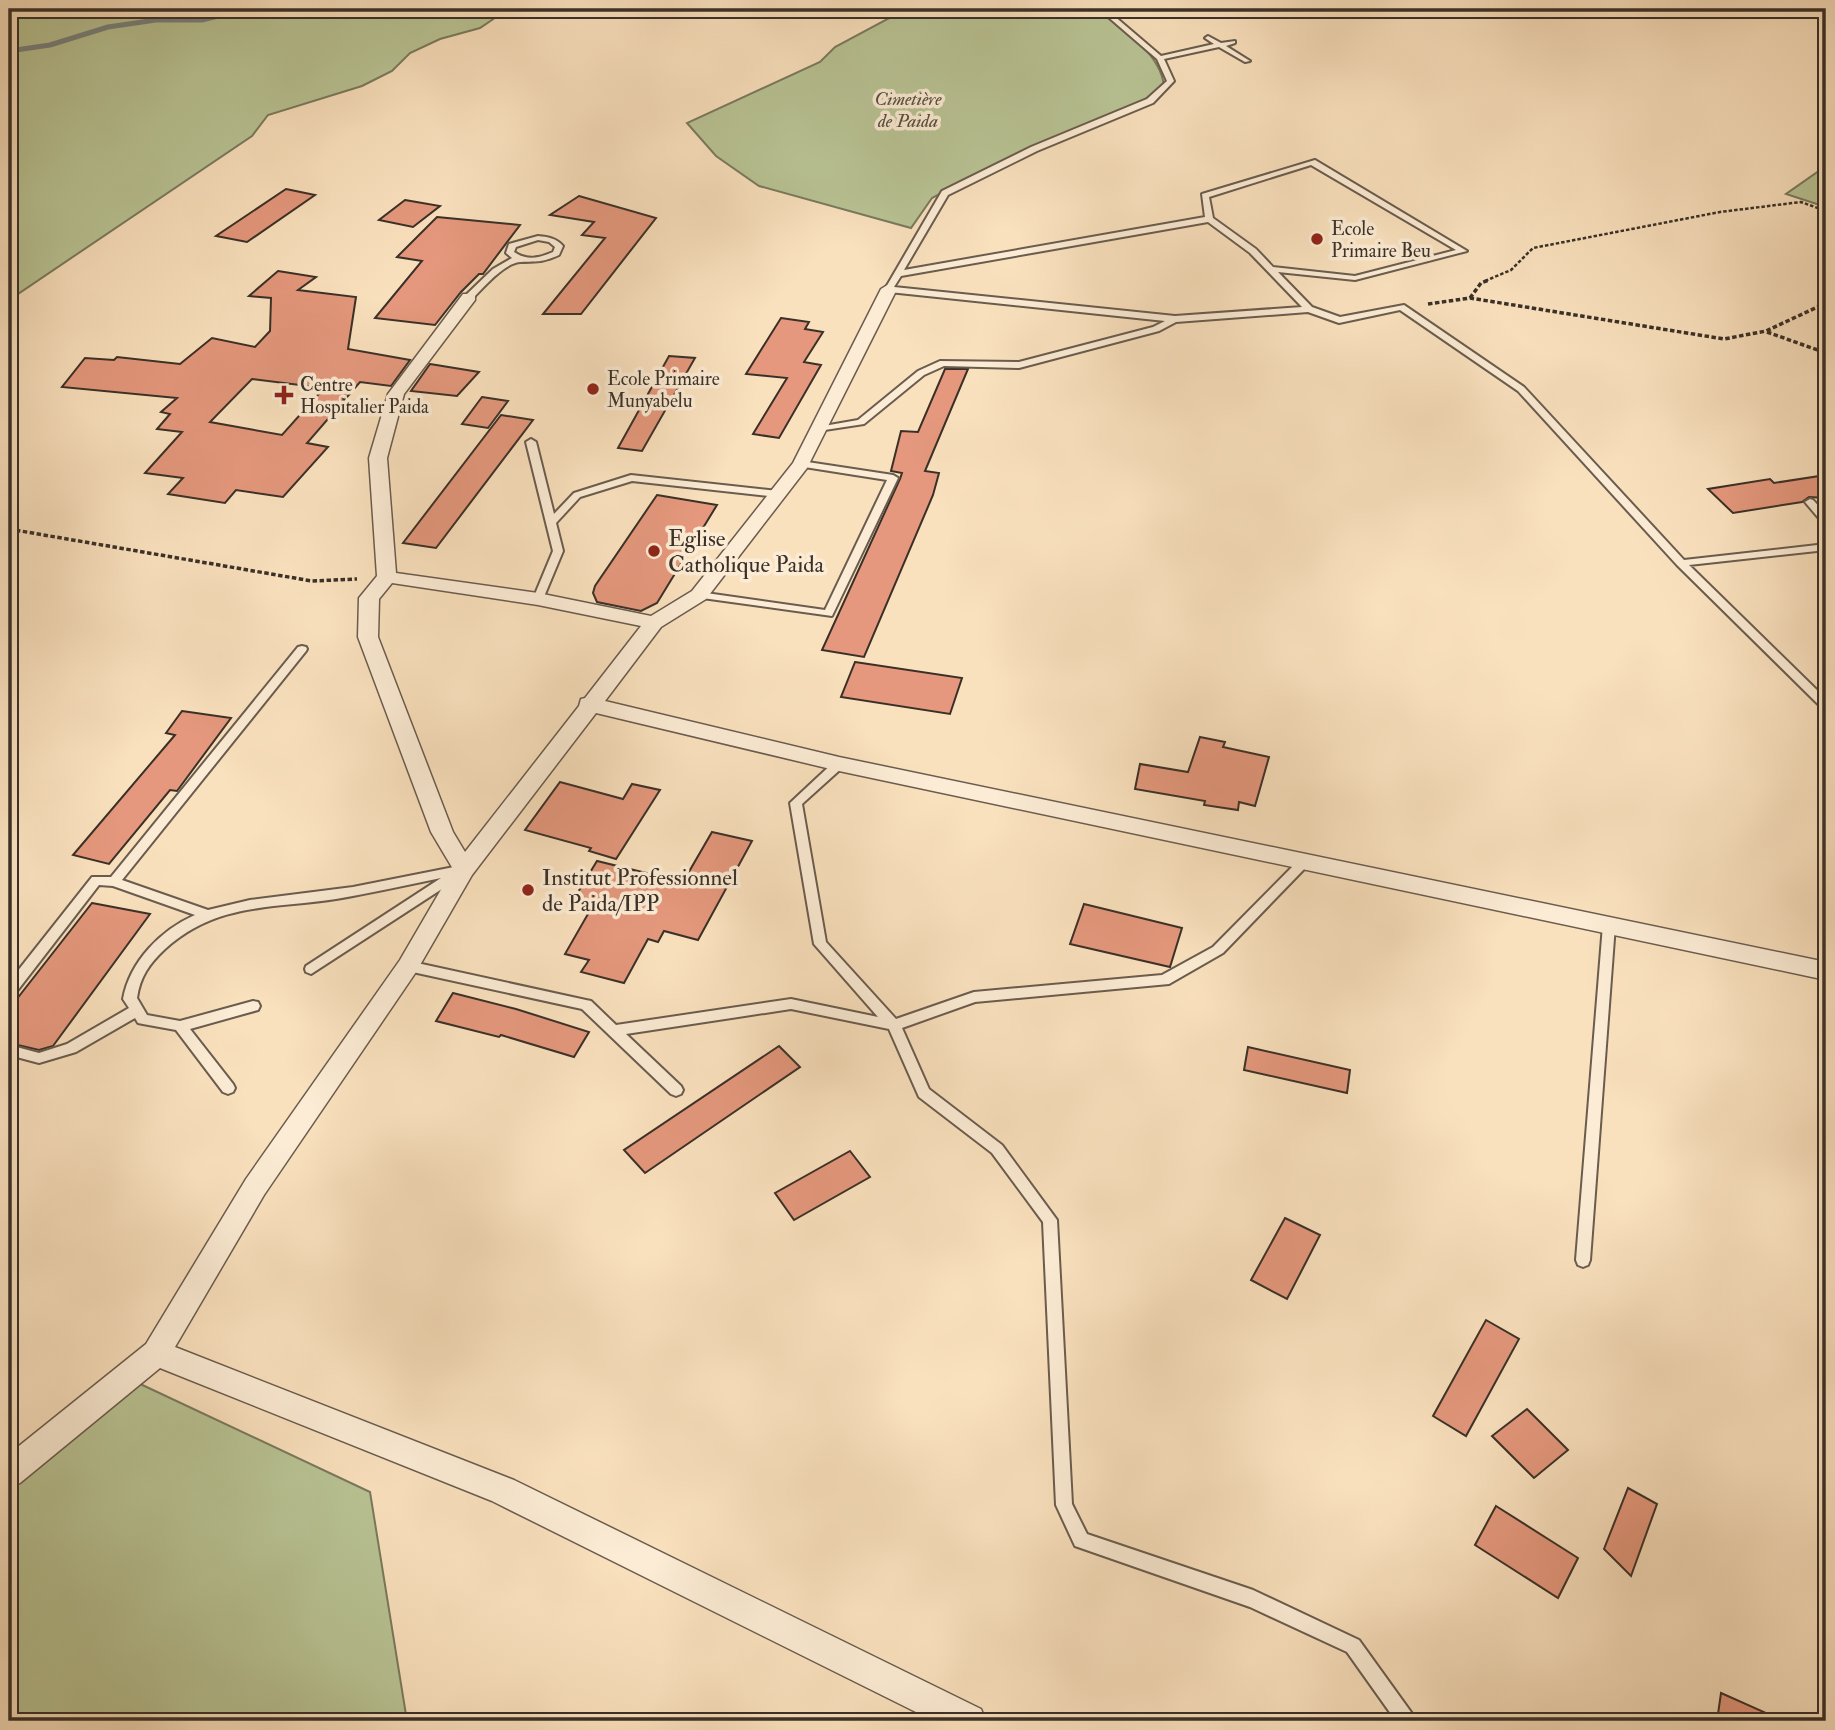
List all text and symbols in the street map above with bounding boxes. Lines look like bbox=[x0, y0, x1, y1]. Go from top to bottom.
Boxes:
park label: Cimetière de Paida bbox=[874, 87, 942, 133]
place label: Ecole Primaire Beu bbox=[1331, 217, 1431, 263]
marker: Ecole Primaire Beu bbox=[1309, 231, 1325, 247]
place label: Ecole Primaire Munyabelu bbox=[607, 367, 720, 413]
place label: Centre Hospitalier Paida bbox=[300, 373, 429, 420]
marker: Ecole Primaire Munyabelu bbox=[585, 381, 601, 397]
marker: Centre Hospitalier Paida bbox=[274, 385, 294, 405]
place label: Eglise Catholique Paida bbox=[668, 524, 825, 579]
marker: Eglise Catholique Paida bbox=[646, 543, 662, 559]
place label: Institut Professionnel de Paida/IPP bbox=[542, 863, 738, 918]
marker: Institut Professionnel de Paida/IPP bbox=[520, 882, 536, 898]

